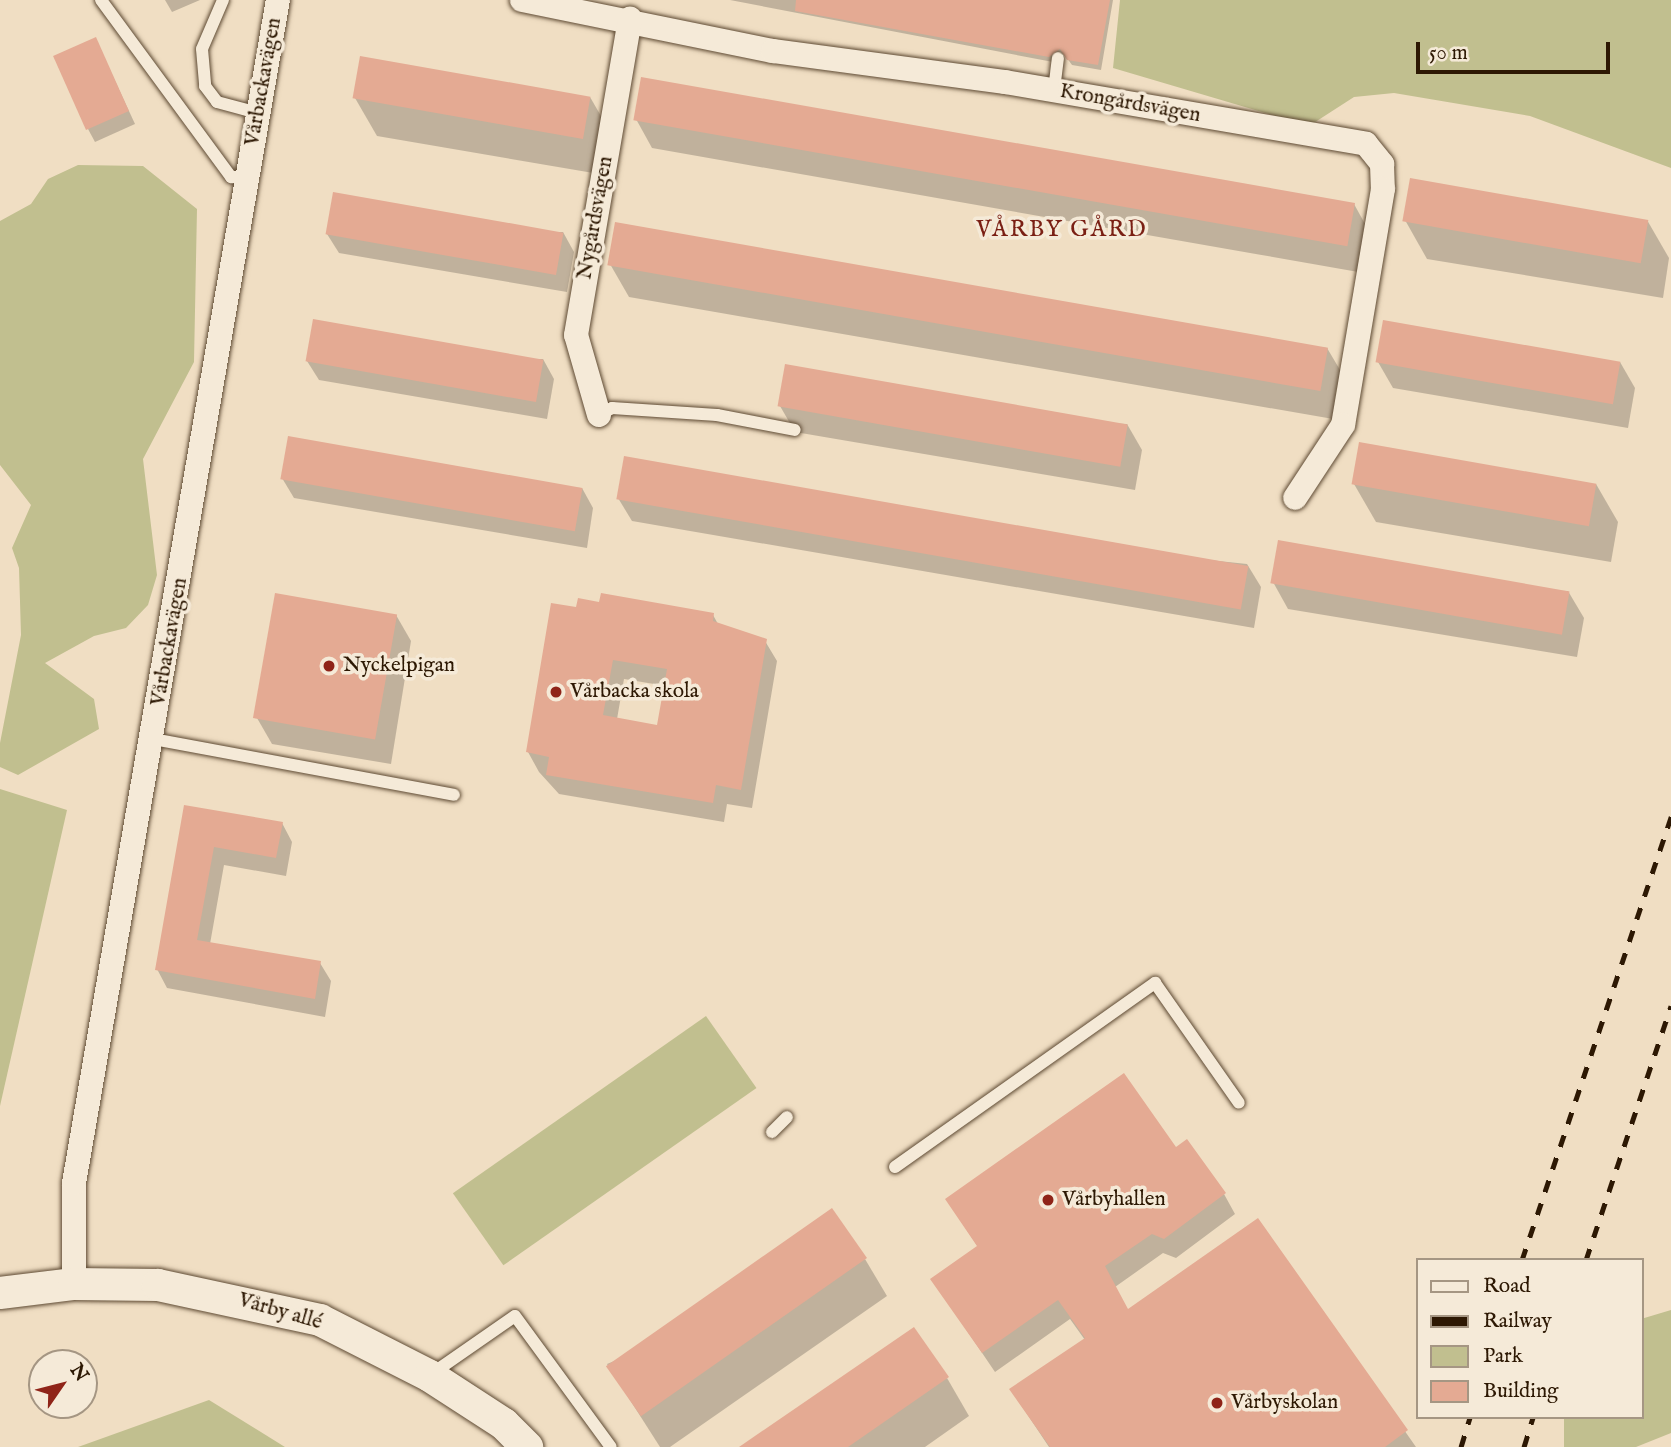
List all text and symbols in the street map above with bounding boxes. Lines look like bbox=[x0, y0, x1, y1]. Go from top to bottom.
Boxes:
street label: Vårbackavägen bbox=[240, 16, 288, 148]
scale bar bbox=[1419, 28, 1613, 72]
text: 50 m bbox=[1429, 40, 1468, 67]
street label: Krongårdsvägen bbox=[1058, 79, 1202, 129]
street label: Nygårdsvägen bbox=[573, 154, 619, 282]
district label: VÅRBY GÅRD bbox=[977, 216, 1147, 244]
street label: Vårbackavägen bbox=[146, 576, 194, 708]
place label: Nyckelpigan bbox=[343, 653, 455, 679]
marker: Nyckelpigan bbox=[321, 658, 337, 674]
place label: Vårbacka skola bbox=[570, 679, 699, 705]
marker: Vårbacka skola bbox=[548, 684, 564, 700]
place label: Vårbyhallen bbox=[1062, 1187, 1166, 1213]
marker: Vårbyhallen bbox=[1040, 1192, 1056, 1208]
legend bbox=[1416, 1258, 1643, 1419]
text: Road bbox=[1483, 1273, 1530, 1300]
street label: Vårby allé bbox=[235, 1288, 325, 1336]
text: Railway bbox=[1483, 1308, 1552, 1335]
text: Park bbox=[1483, 1343, 1523, 1370]
north arrow bbox=[28, 1349, 98, 1419]
text: N bbox=[64, 1359, 93, 1387]
text: Building bbox=[1483, 1378, 1558, 1405]
place label: Vårbyskolan bbox=[1231, 1390, 1338, 1416]
marker: Vårbyskolan bbox=[1209, 1395, 1225, 1411]

